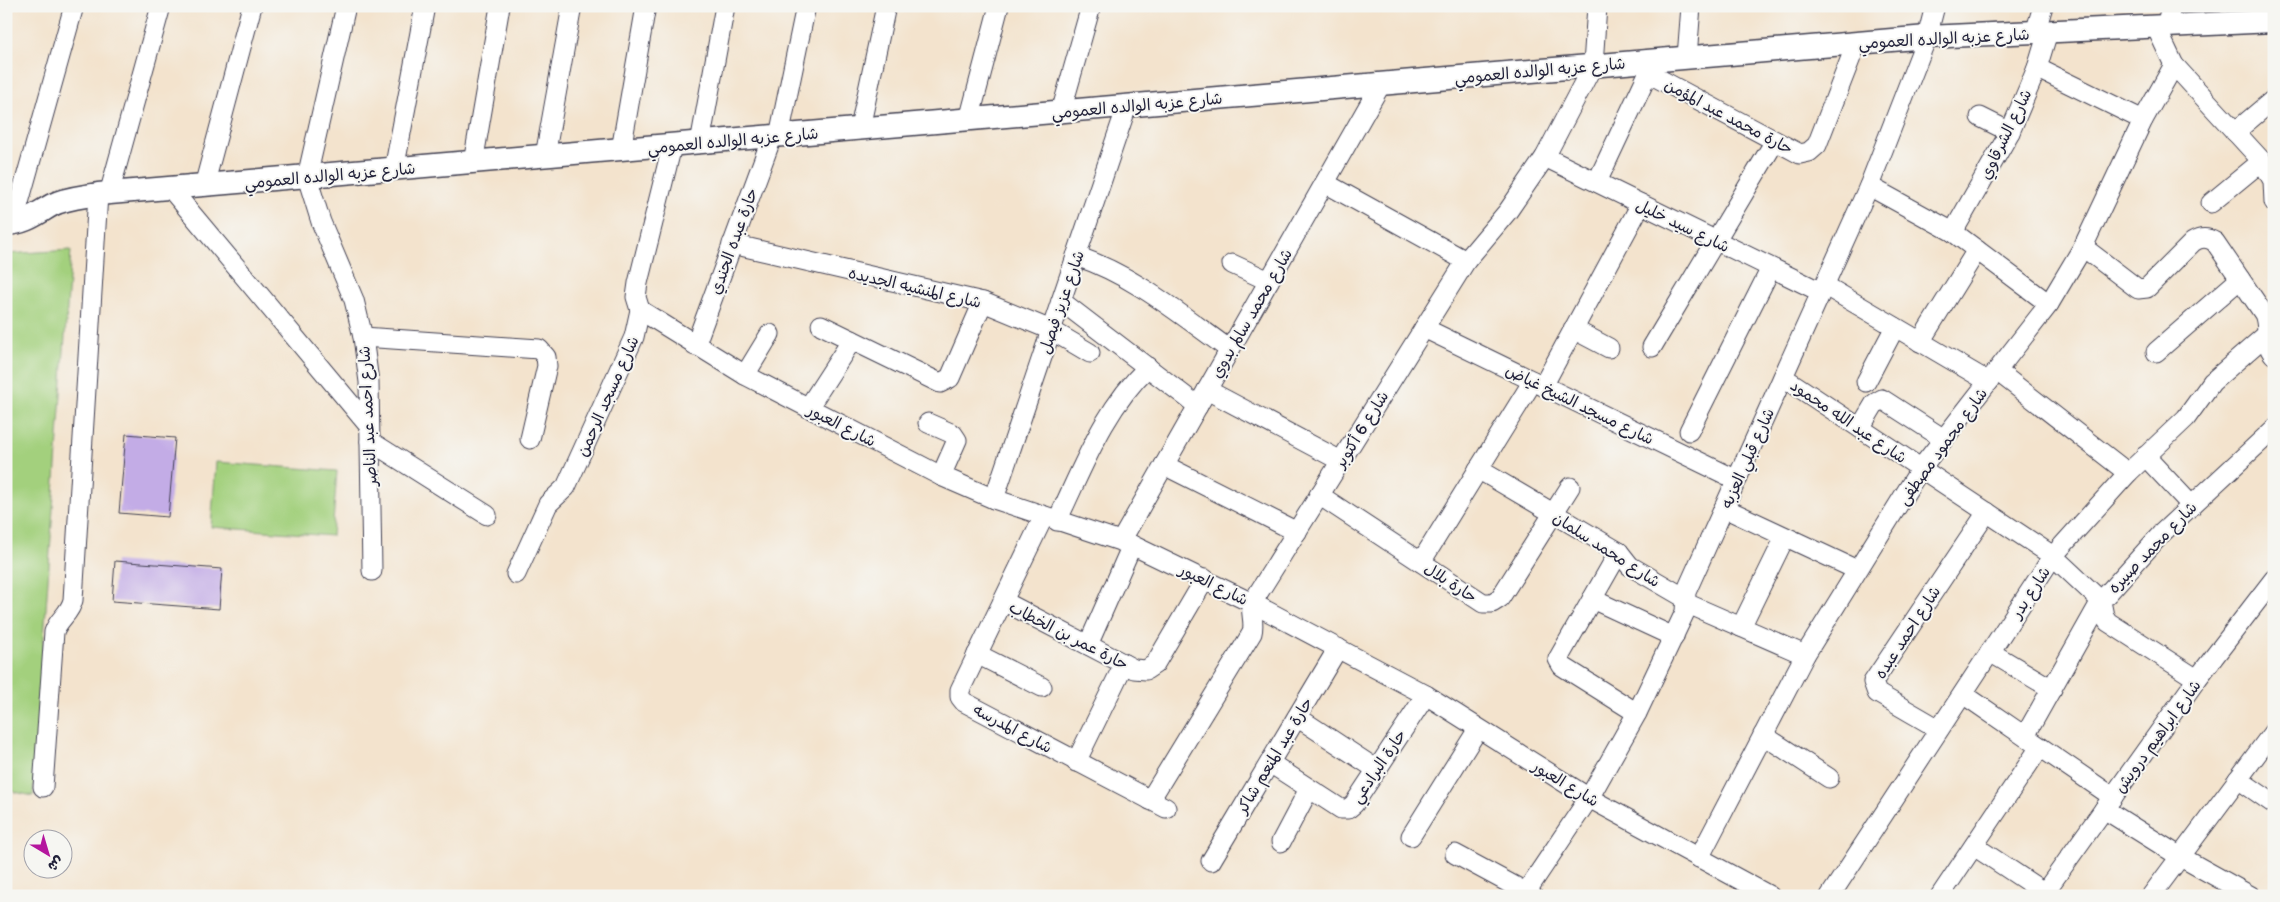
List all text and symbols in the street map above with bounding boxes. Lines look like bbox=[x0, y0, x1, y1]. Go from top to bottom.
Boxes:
street label: شارع عزبه الوالده العمومي bbox=[1858, 26, 2030, 57]
street label: شارع عزبه الوالده العمومي bbox=[1454, 55, 1627, 92]
street label: حارة محمد عبد المؤمن bbox=[1661, 75, 1796, 159]
street label: شارع الشرقاوي bbox=[1976, 86, 2037, 183]
street label: شارع عزبه الوالده العمومي bbox=[1051, 90, 1224, 127]
street label: شارع عزبه الوالده العمومي bbox=[647, 125, 820, 162]
street label: شارع عزبه الوالده العمومي bbox=[244, 160, 417, 197]
street label: حارة عبده الجندي bbox=[706, 186, 763, 298]
street label: شارع سيد خليل bbox=[1632, 196, 1732, 258]
street label: شارع محمد سالم بدوي bbox=[1208, 246, 1299, 383]
street label: شارع عزيز فيصل bbox=[1036, 248, 1090, 357]
street label: شارع المنشيه الجديده bbox=[846, 264, 983, 314]
street label: شارع مسجد الرحمن bbox=[573, 333, 644, 460]
street label: شارع احمد عبد الناصر bbox=[355, 345, 383, 488]
street label: شارع مسجد الشيخ غياض bbox=[1502, 361, 1657, 450]
street label: شارع عبد الله محمود bbox=[1786, 376, 1910, 469]
street label: شارع محمود مصطفى bbox=[1894, 385, 1993, 510]
street label: شارع 6 أكتوبر bbox=[1330, 388, 1394, 474]
street label: شارع العبور bbox=[802, 400, 879, 453]
street label: شارع قبلي العزبه bbox=[1718, 405, 1783, 513]
street label: شارع محمد صبيره bbox=[2105, 498, 2202, 598]
street label: شارع محمد سلمان bbox=[1548, 509, 1663, 593]
street label: حارة بلال bbox=[1420, 559, 1480, 607]
street label: شارع العبور bbox=[1174, 560, 1251, 611]
street label: شارع بدر bbox=[2006, 563, 2056, 624]
street label: شارع احمد عبده bbox=[1871, 583, 1946, 683]
street label: حارة عمر بن الخطاب bbox=[1006, 598, 1131, 675]
street label: شارع ابراهيم درويش bbox=[2111, 677, 2207, 798]
street label: حارة عبد المنعم شاكر bbox=[1232, 694, 1319, 820]
street label: شارع المدرسه bbox=[969, 701, 1055, 759]
street label: حارة البرادعي bbox=[1348, 726, 1414, 810]
street label: شارع العبور bbox=[1526, 756, 1602, 812]
north arrow bbox=[22, 830, 72, 880]
text: ش bbox=[44, 852, 67, 875]

